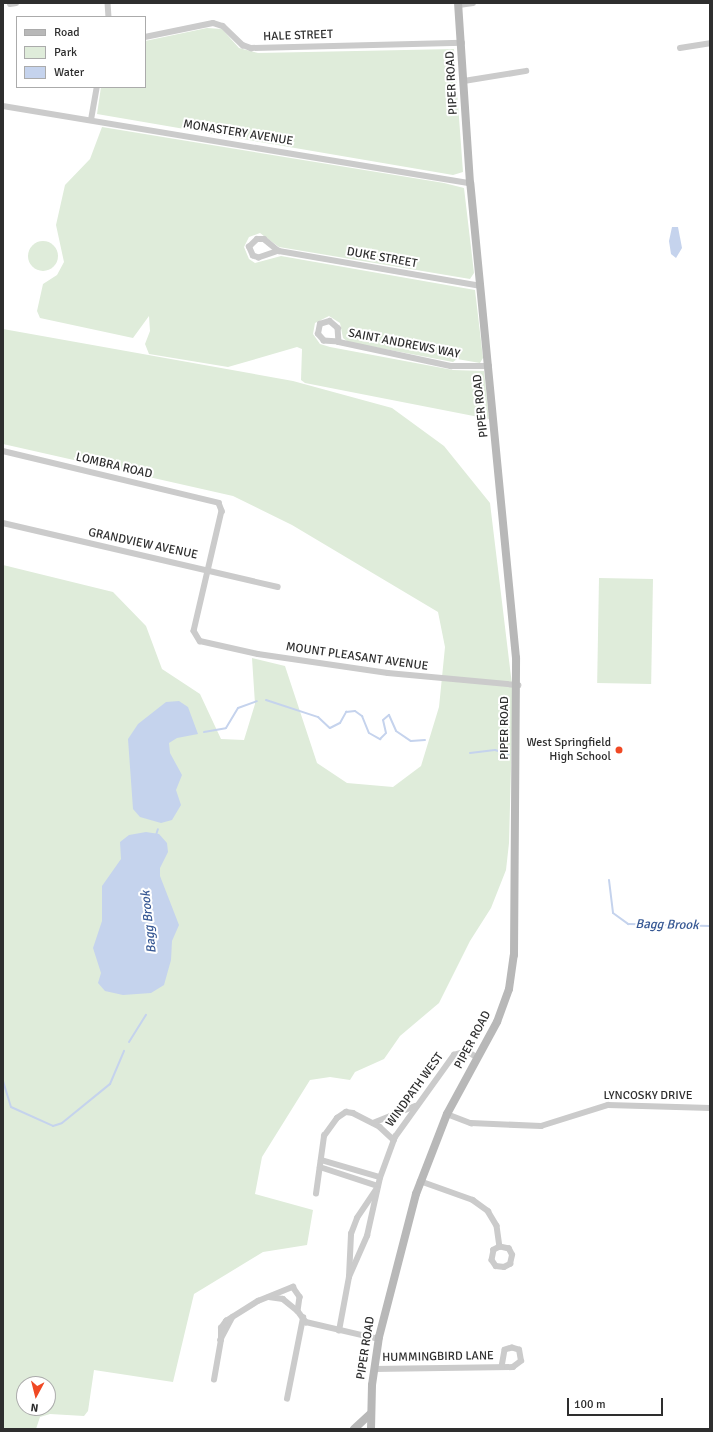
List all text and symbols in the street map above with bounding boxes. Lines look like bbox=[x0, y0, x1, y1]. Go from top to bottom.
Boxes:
legend bbox=[16, 16, 146, 88]
text: Road bbox=[54, 25, 80, 40]
street label: HALE STREET bbox=[263, 28, 333, 44]
text: Park bbox=[54, 45, 77, 60]
street label: PIPER ROAD bbox=[443, 51, 461, 115]
text: Water bbox=[54, 65, 84, 80]
street label: MONASTERY AVENUE bbox=[182, 117, 294, 149]
street label: DUKE STREET bbox=[346, 245, 418, 271]
street label: SAINT ANDREWS WAY bbox=[347, 326, 461, 362]
street label: PIPER ROAD bbox=[471, 374, 491, 438]
street label: LOMBRA ROAD bbox=[74, 450, 154, 482]
street label: GRANDVIEW AVENUE bbox=[87, 525, 199, 563]
street label: MOUNT PLEASANT AVENUE bbox=[285, 640, 429, 674]
street label: PIPER ROAD bbox=[498, 696, 512, 760]
place label: West Springfield High School bbox=[527, 736, 611, 764]
marker: West Springfield High School bbox=[614, 745, 624, 755]
water label: Bagg Brook bbox=[138, 890, 160, 954]
water label: Bagg Brook bbox=[635, 917, 699, 933]
street label: PIPER ROAD bbox=[452, 1009, 494, 1071]
street label: WINDPATH WEST bbox=[383, 1050, 447, 1130]
street label: LYNCOSKY DRIVE bbox=[604, 1089, 692, 1103]
street label: PIPER ROAD bbox=[354, 1315, 378, 1381]
street label: HUMMINGBIRD LANE bbox=[382, 1349, 494, 1365]
north arrow bbox=[16, 1376, 56, 1416]
scale bar bbox=[569, 1390, 665, 1416]
text: 100 m bbox=[574, 1397, 606, 1412]
text: N bbox=[30, 1400, 39, 1414]

